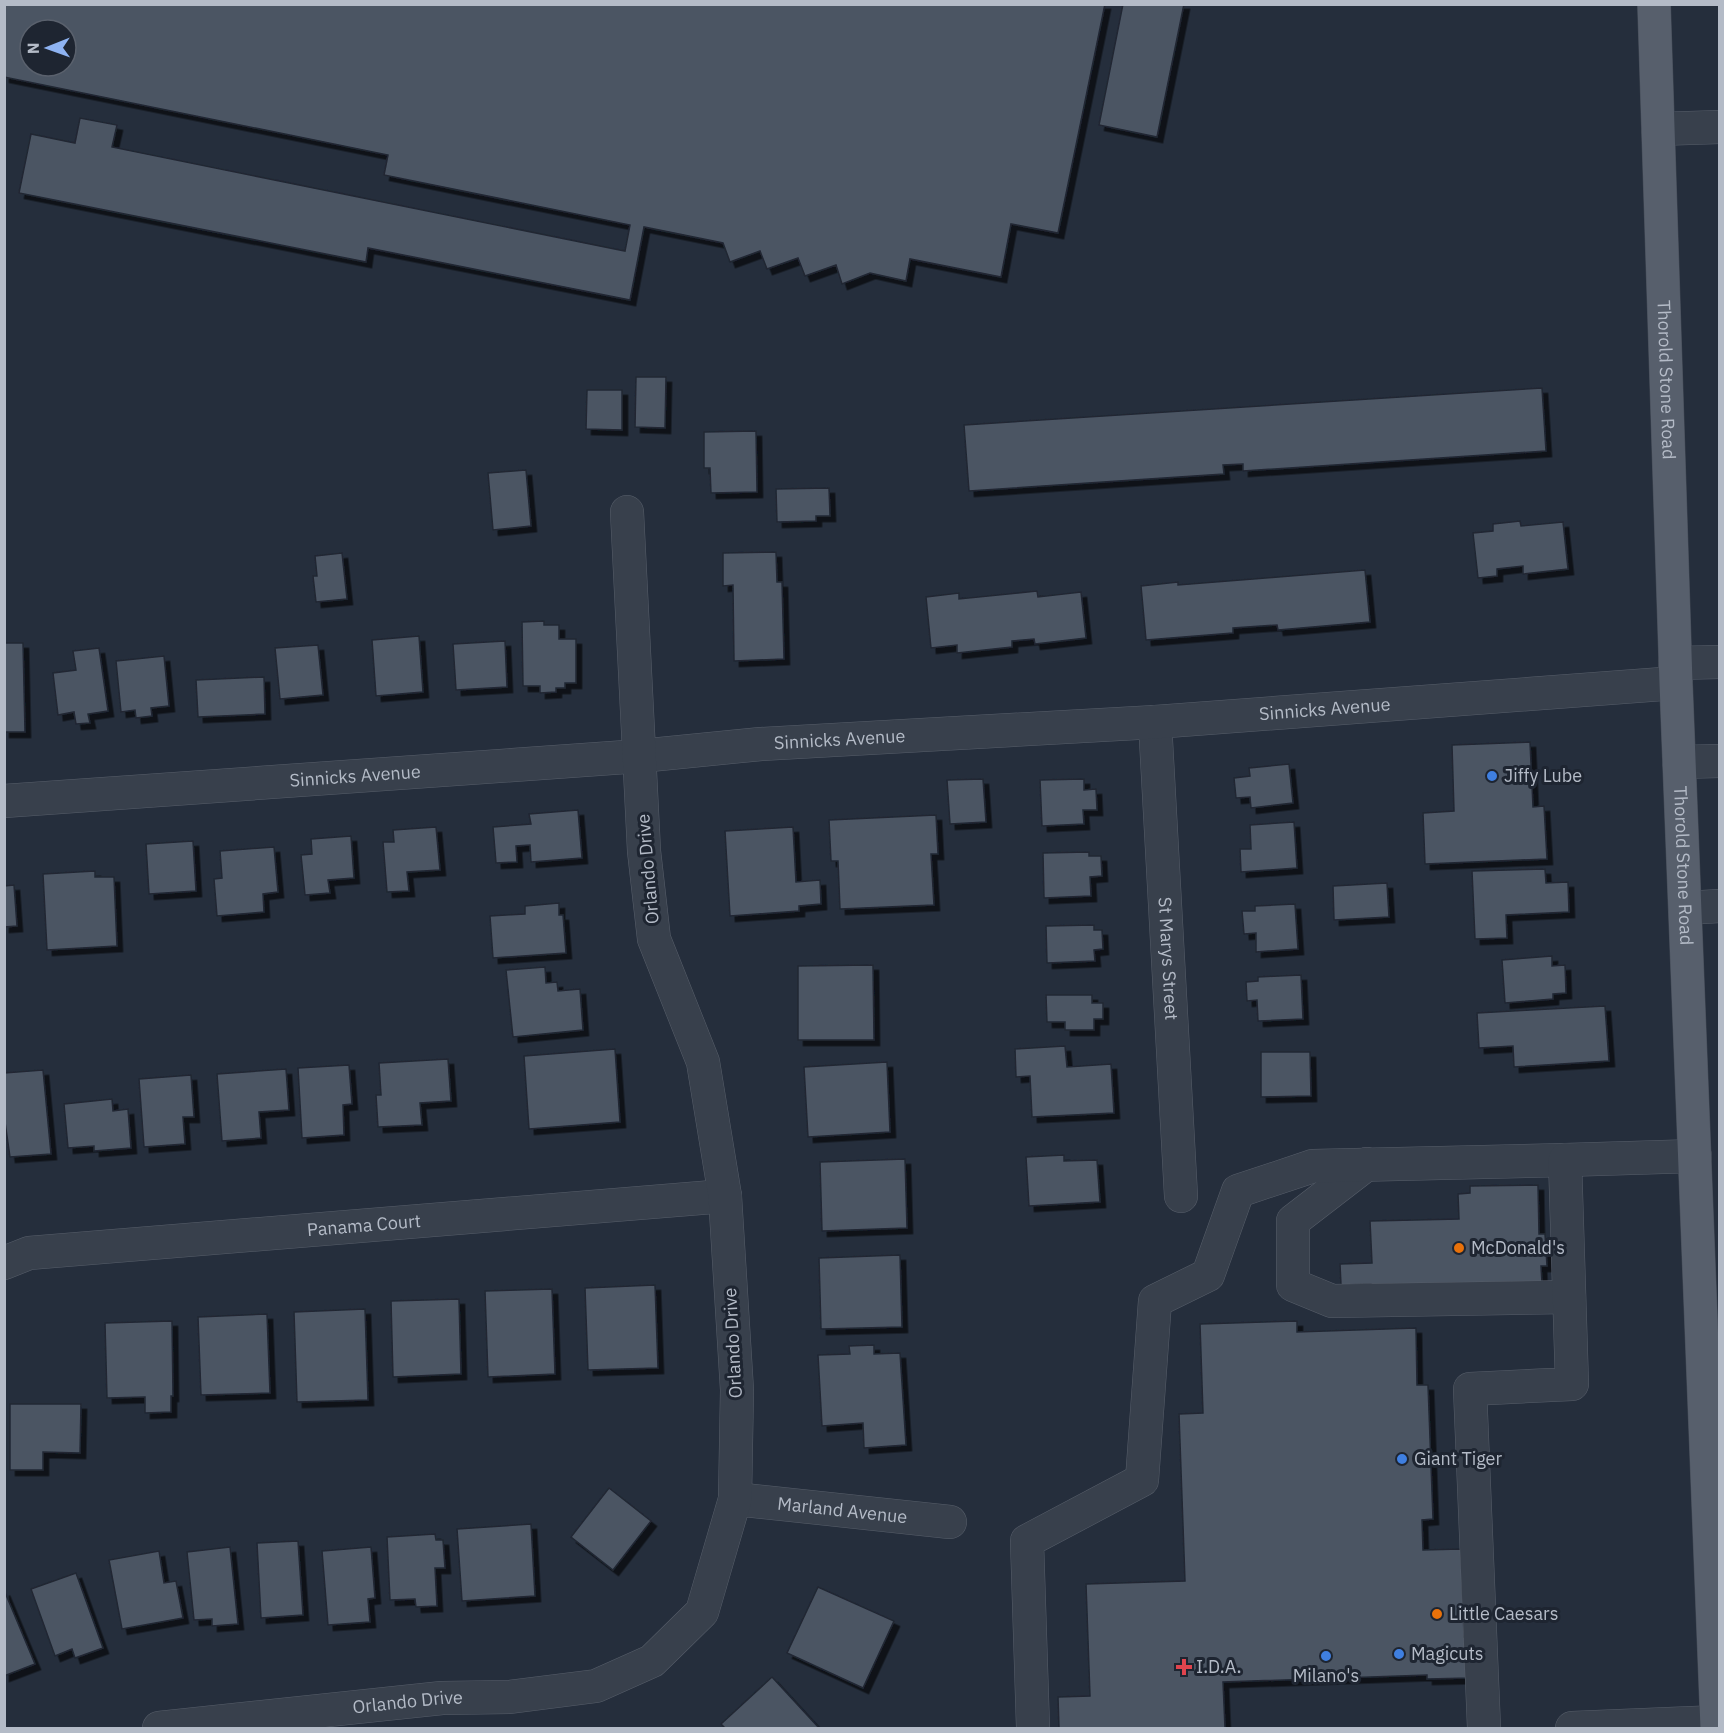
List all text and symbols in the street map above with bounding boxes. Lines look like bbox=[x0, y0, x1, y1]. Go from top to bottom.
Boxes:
north arrow bbox=[18, 18, 78, 78]
text: N bbox=[23, 42, 43, 54]
street label: Thorold Stone Road bbox=[1653, 300, 1681, 460]
street label: Sinnicks Avenue bbox=[1258, 692, 1391, 725]
street label: Sinnicks Avenue bbox=[773, 724, 906, 754]
street label: Sinnicks Avenue bbox=[289, 760, 422, 792]
place label: Jiffy Lube bbox=[1504, 764, 1582, 787]
marker: Jiffy Lube bbox=[1485, 769, 1499, 783]
street label: Thorold Stone Road bbox=[1669, 785, 1698, 946]
street label: Orlando Drive bbox=[631, 813, 664, 925]
street label: St Marys Street bbox=[1154, 896, 1183, 1021]
street label: Panama Court bbox=[306, 1209, 422, 1241]
place label: McDonald's bbox=[1471, 1236, 1565, 1259]
marker: McDonald's bbox=[1452, 1241, 1466, 1255]
street label: Orlando Drive bbox=[718, 1287, 747, 1399]
place label: Giant Tiger bbox=[1414, 1447, 1502, 1470]
marker: Giant Tiger bbox=[1395, 1452, 1409, 1466]
street label: Marland Avenue bbox=[776, 1492, 909, 1528]
place label: Little Caesars bbox=[1449, 1602, 1558, 1625]
marker: Little Caesars bbox=[1430, 1607, 1444, 1621]
place label: Magicuts bbox=[1411, 1642, 1484, 1665]
marker: Magicuts bbox=[1392, 1647, 1406, 1661]
marker: Milano's bbox=[1319, 1649, 1333, 1663]
place label: I.D.A. bbox=[1196, 1655, 1242, 1678]
marker: I.D.A. bbox=[1177, 1660, 1191, 1674]
place label: Milano's bbox=[1293, 1664, 1359, 1687]
street label: Orlando Drive bbox=[351, 1686, 463, 1718]

